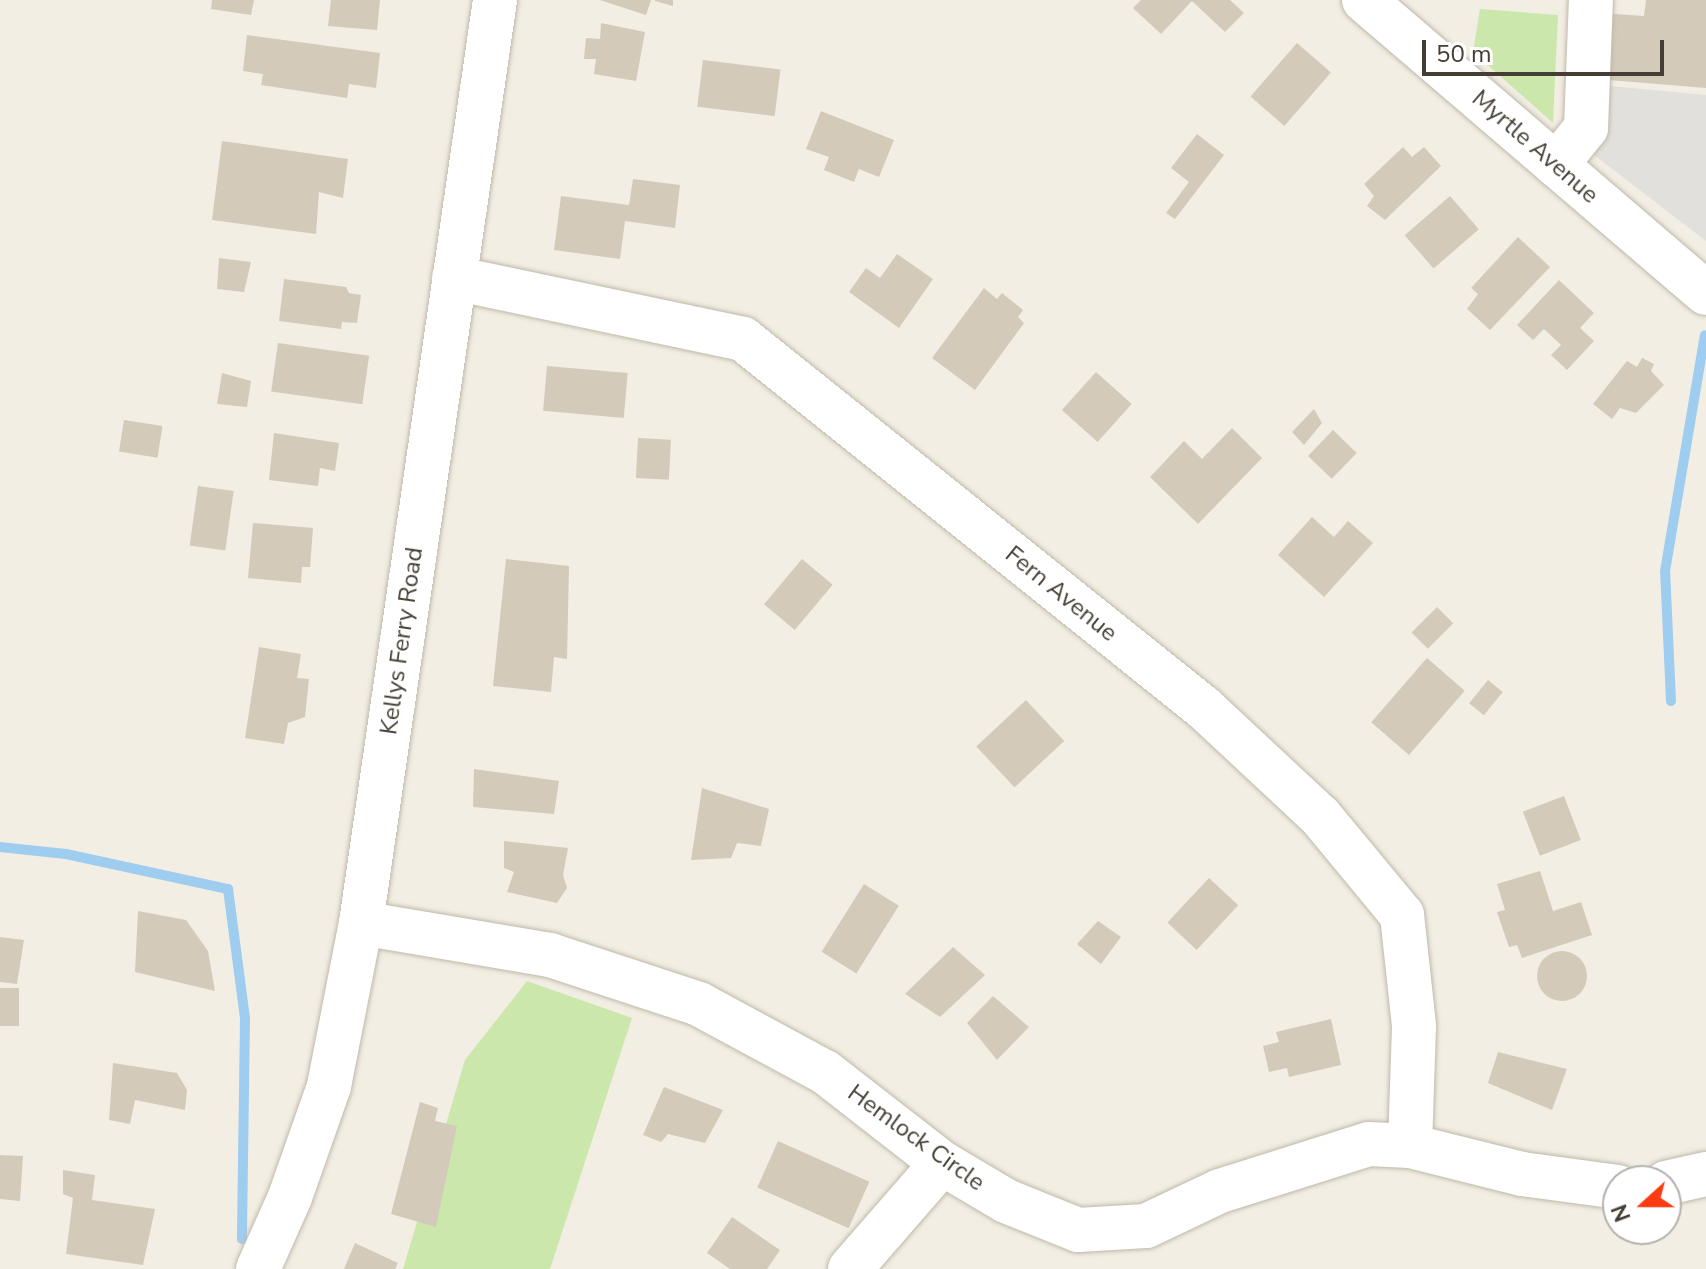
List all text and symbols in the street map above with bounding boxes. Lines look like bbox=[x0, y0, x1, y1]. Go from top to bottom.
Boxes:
scale bar bbox=[1426, 24, 1668, 74]
text: 50 m bbox=[1436, 38, 1492, 70]
street label: Myrtle Avenue bbox=[1466, 84, 1604, 210]
street label: Fern Avenue bbox=[999, 540, 1123, 648]
street label: Kellys Ferry Road bbox=[375, 545, 429, 737]
street label: Hemlock Circle bbox=[842, 1079, 990, 1197]
north arrow bbox=[1602, 1165, 1682, 1245]
text: N bbox=[1605, 1200, 1638, 1226]

